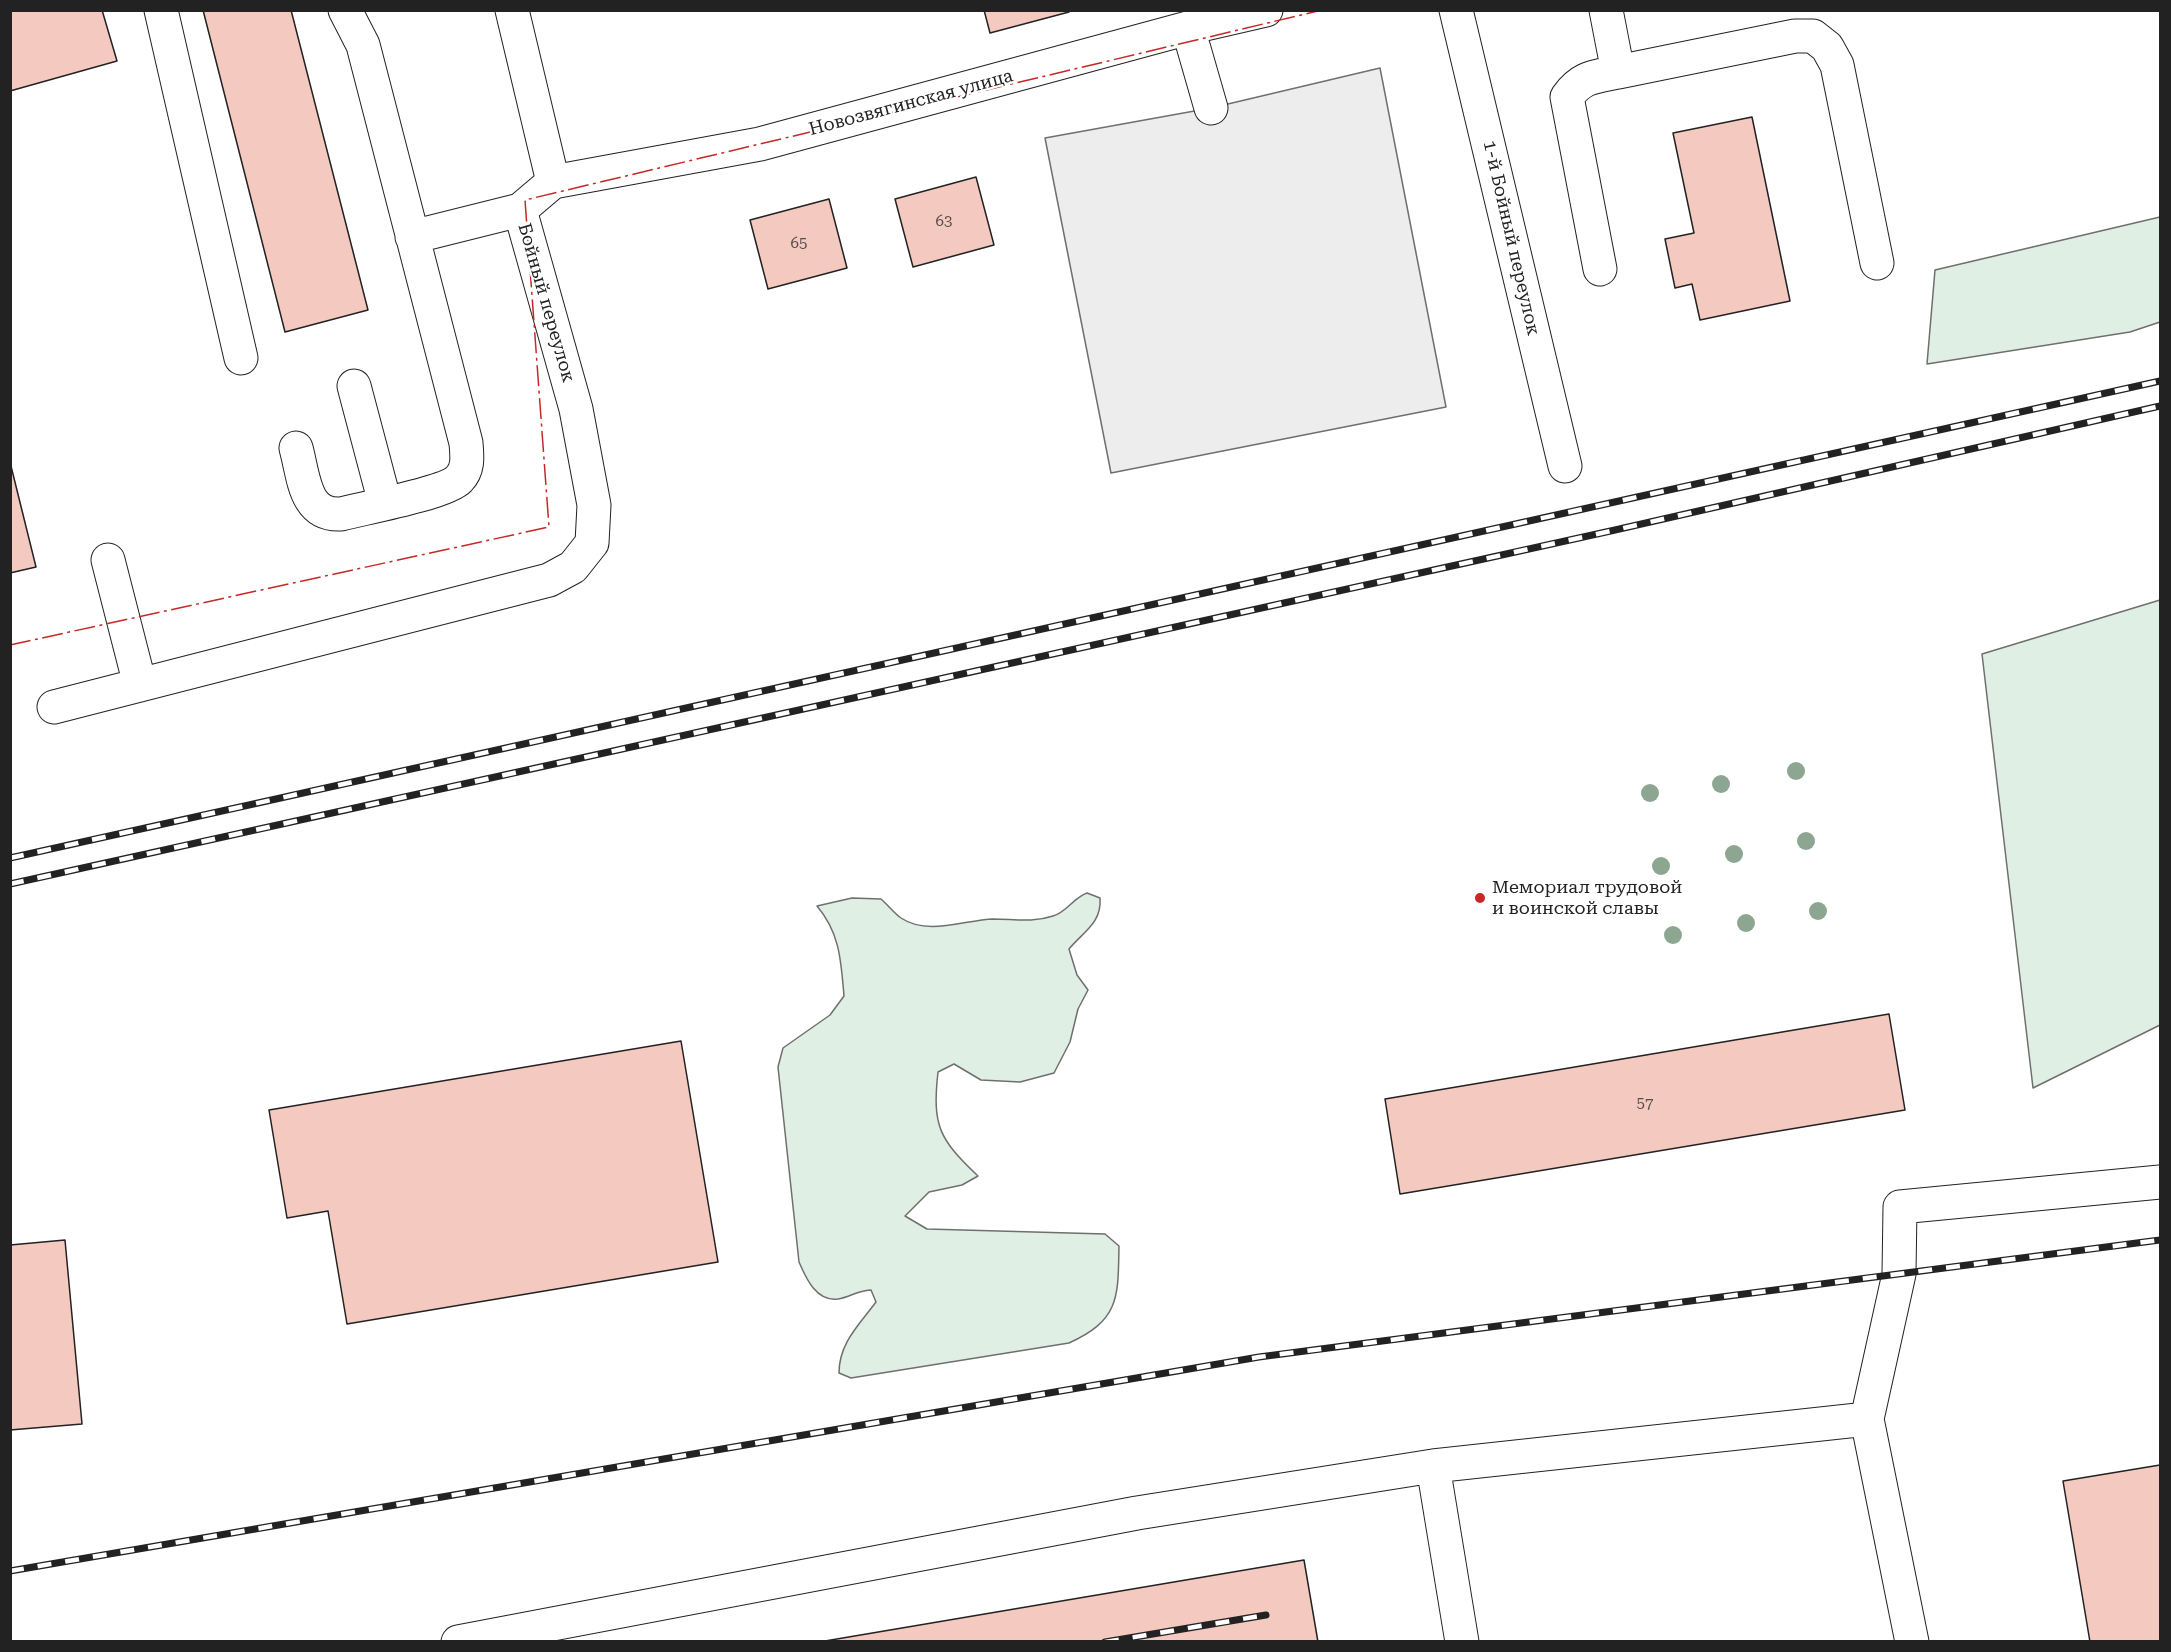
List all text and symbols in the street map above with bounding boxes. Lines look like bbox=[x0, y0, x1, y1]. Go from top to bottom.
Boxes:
street label: Новозвягинская улица bbox=[807, 65, 1015, 141]
street label: 1-й Бойный переулок bbox=[1478, 138, 1544, 338]
house number: 63 bbox=[936, 213, 952, 231]
street label: Бойный переулок bbox=[513, 221, 579, 385]
house number: 65 bbox=[791, 235, 807, 253]
place label: Мемориал трудовой и воинской славы bbox=[1492, 877, 1682, 920]
marker: Мемориал трудовой и воинской славы bbox=[1473, 891, 1487, 905]
house number: 57 bbox=[1637, 1095, 1653, 1113]

